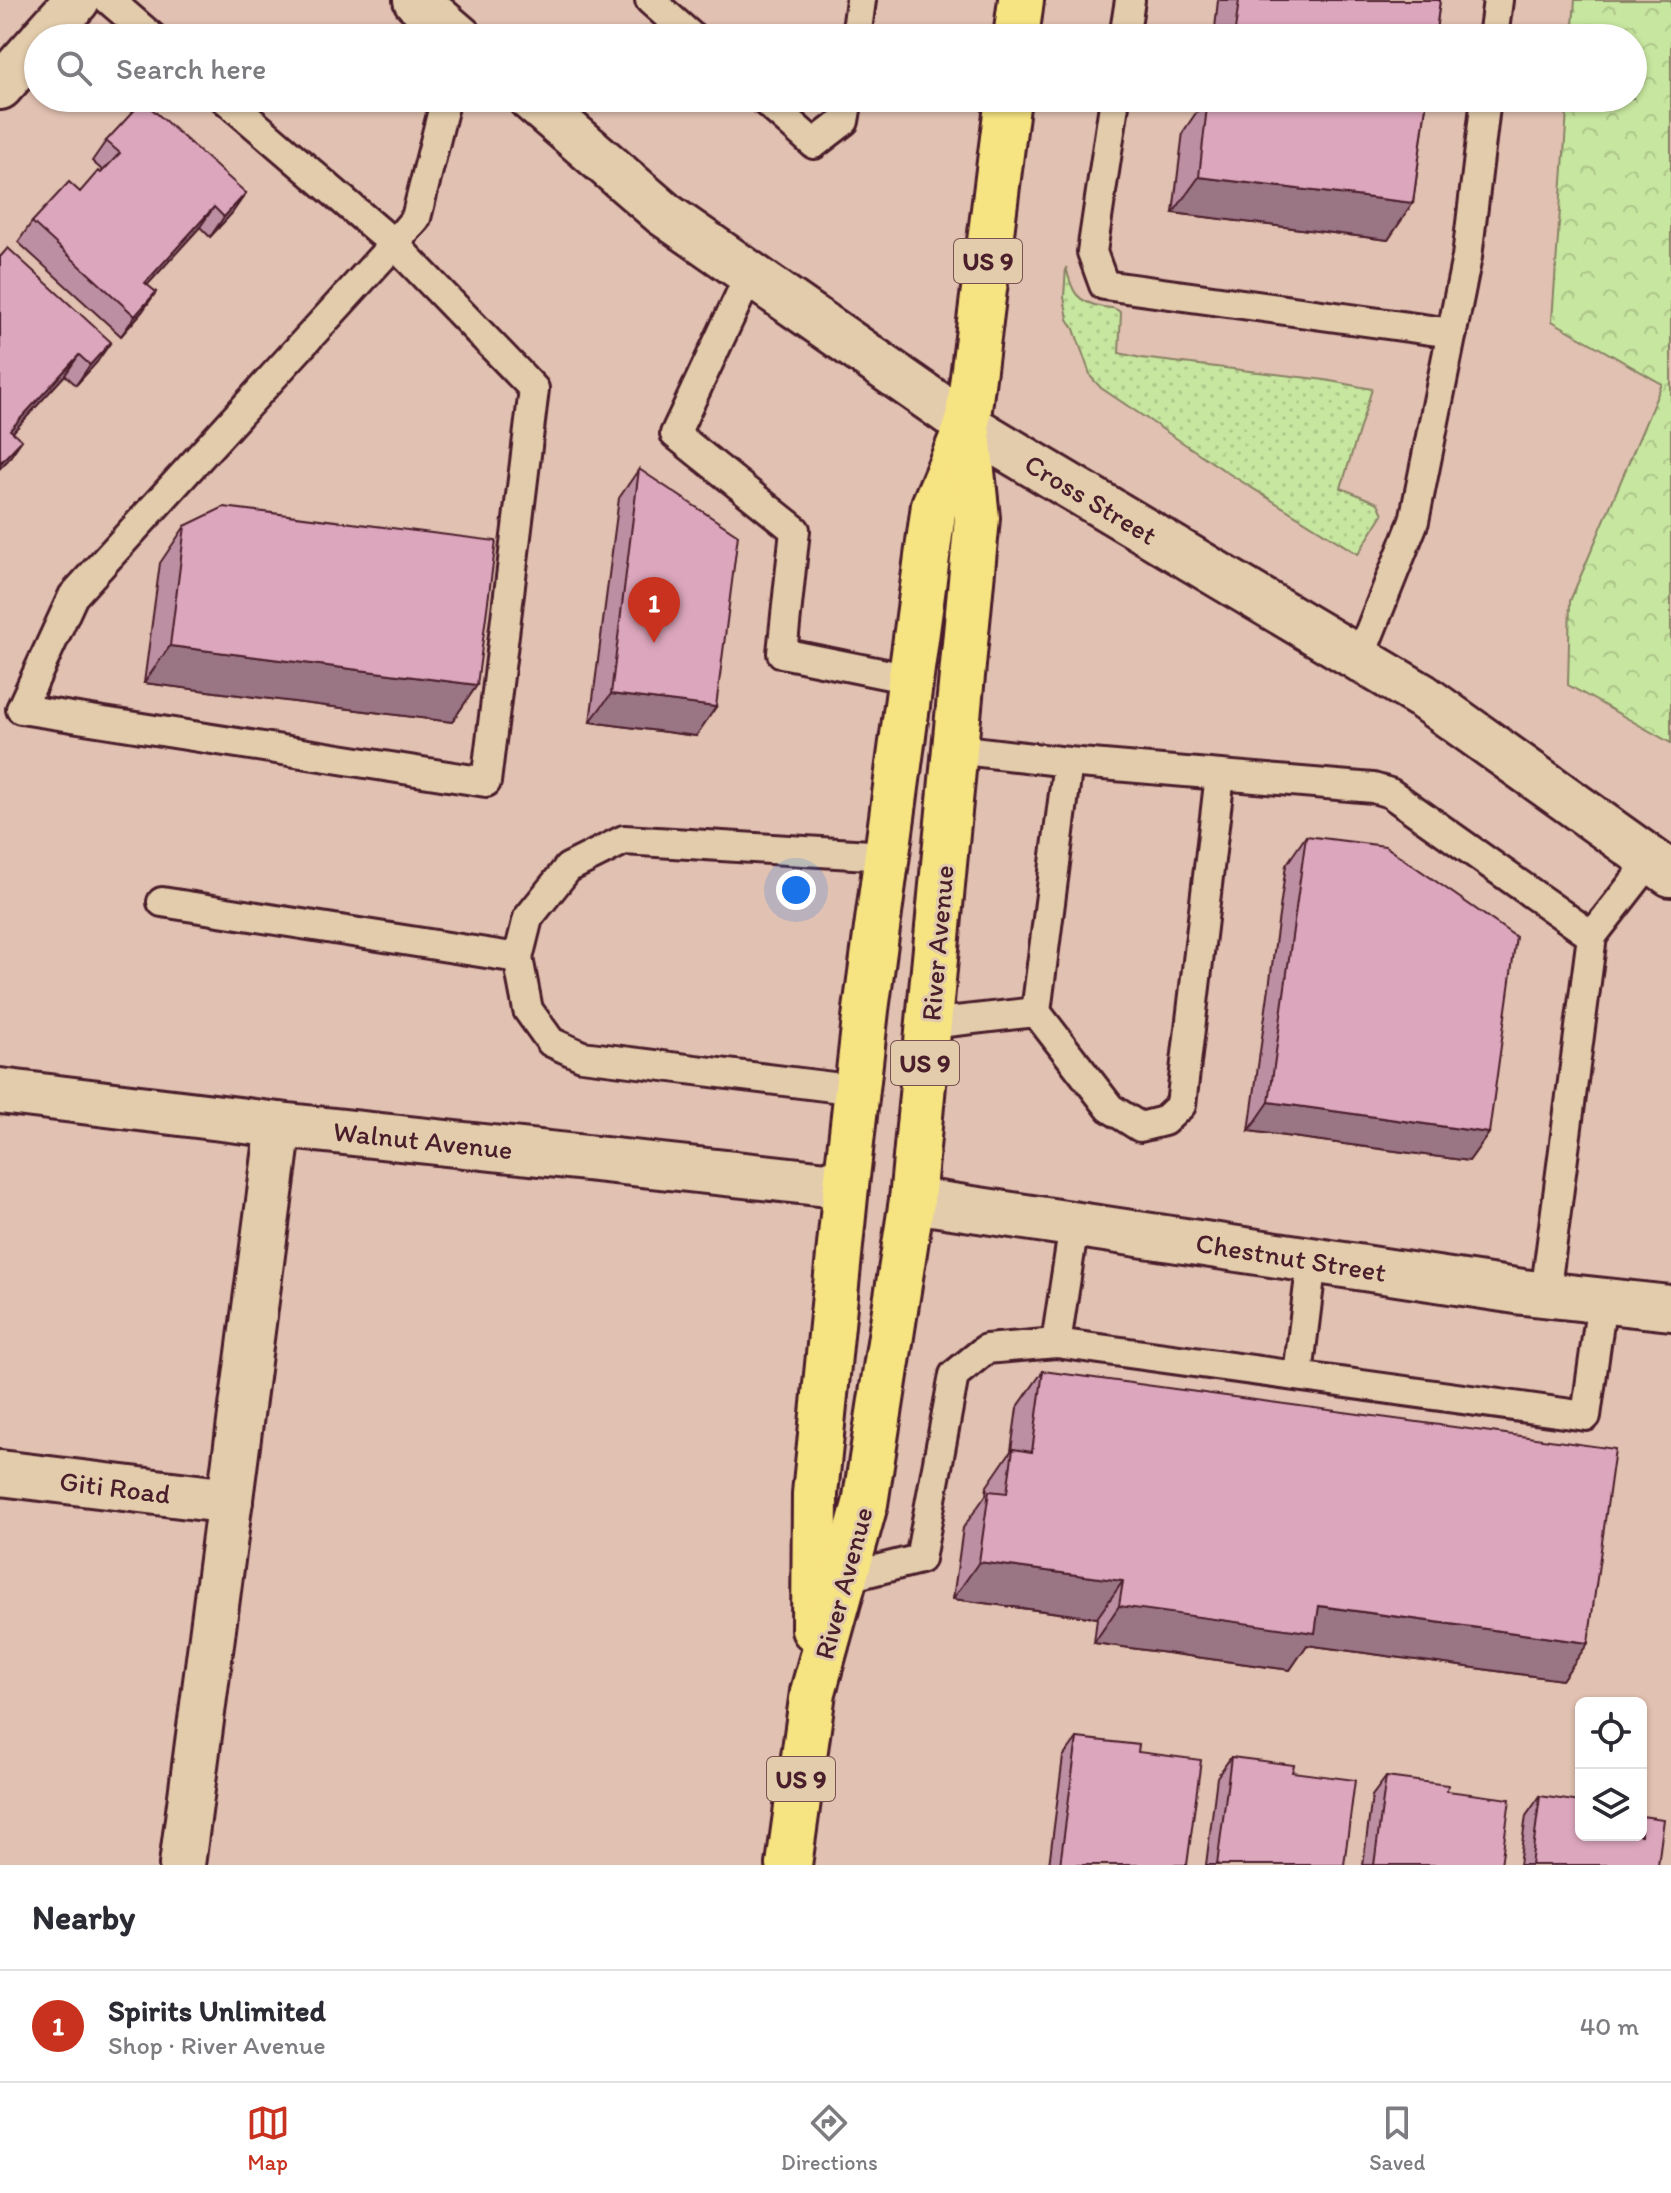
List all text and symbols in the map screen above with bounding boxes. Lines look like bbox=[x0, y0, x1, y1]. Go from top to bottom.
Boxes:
search box bbox=[24, 24, 1647, 112]
icon: search bbox=[52, 46, 96, 90]
text: Search here bbox=[116, 50, 266, 87]
road number: US 9 bbox=[954, 239, 1022, 283]
street label: Cross Street bbox=[1019, 446, 1163, 552]
pin: 1 bbox=[628, 577, 680, 643]
street label: River Avenue bbox=[913, 864, 961, 1022]
your location bbox=[776, 870, 816, 910]
road number: US 9 bbox=[891, 1041, 959, 1085]
street label: Walnut Avenue bbox=[332, 1114, 514, 1166]
street label: Chestnut Street bbox=[1194, 1225, 1388, 1289]
street label: Giti Road bbox=[58, 1463, 172, 1511]
street label: River Avenue bbox=[806, 1503, 880, 1663]
map controls bbox=[1575, 1697, 1647, 1841]
button: locate bbox=[1575, 1697, 1647, 1769]
road number: US 9 bbox=[767, 1757, 835, 1801]
button: layers bbox=[1575, 1769, 1647, 1841]
text: Nearby bbox=[32, 1897, 135, 1938]
text: Spirits Unlimited bbox=[108, 1992, 326, 2029]
text: 1 bbox=[52, 2010, 64, 2042]
text: 40 m bbox=[1580, 2010, 1639, 2042]
text: Shop · River Avenue bbox=[108, 2029, 326, 2061]
tab: Map bbox=[246, 2101, 290, 2176]
tab: Directions bbox=[781, 2101, 878, 2176]
tab: Saved bbox=[1369, 2101, 1425, 2176]

